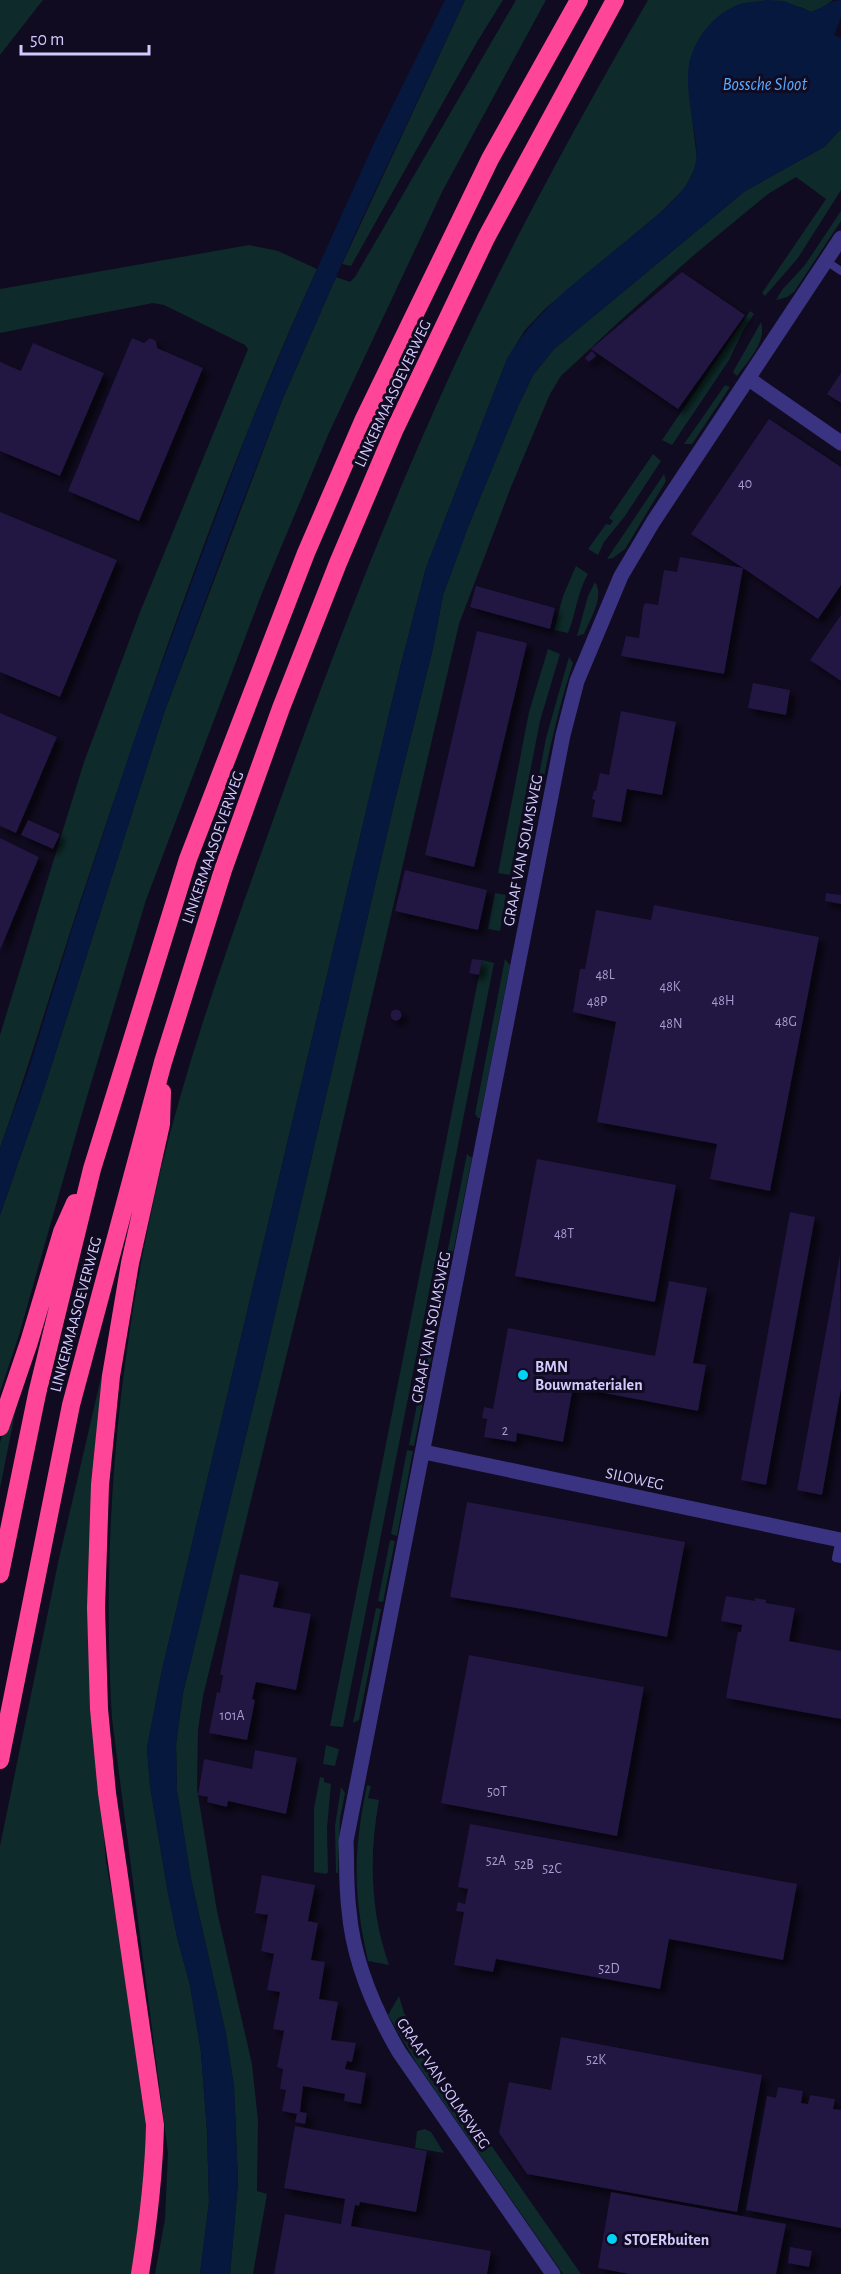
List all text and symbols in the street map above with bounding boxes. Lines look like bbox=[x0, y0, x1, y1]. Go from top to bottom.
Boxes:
scale bar bbox=[21, 18, 148, 56]
text: 50 m bbox=[30, 31, 64, 49]
water label: Bossche Sloot bbox=[723, 76, 807, 94]
street label: LINKERMAASOEVERWEG bbox=[352, 317, 434, 469]
house number: 40 bbox=[738, 477, 752, 491]
street label: LINKERMAASOEVERWEG bbox=[179, 769, 247, 926]
street label: GRAAF VAN SOLMSWEG bbox=[500, 773, 546, 927]
house number: 48L bbox=[595, 968, 615, 982]
house number: 48K bbox=[659, 980, 681, 994]
house number: 48H bbox=[712, 994, 734, 1008]
house number: 48P bbox=[587, 995, 607, 1009]
house number: 48G bbox=[775, 1015, 797, 1029]
house number: 48N bbox=[660, 1017, 682, 1031]
house number: 48T bbox=[554, 1227, 574, 1241]
street label: LINKERMAASOEVERWEG bbox=[47, 1235, 104, 1394]
street label: GRAAF VAN SOLMSWEG bbox=[408, 1250, 454, 1404]
place label: BMN Bouwmaterialen bbox=[535, 1359, 643, 1393]
marker: BMN Bouwmaterialen bbox=[516, 1368, 530, 1382]
house number: 2 bbox=[502, 1424, 508, 1438]
street label: SILOWEG bbox=[604, 1465, 665, 1493]
house number: 101A bbox=[219, 1709, 245, 1723]
house number: 50T bbox=[487, 1785, 507, 1799]
house number: 52A bbox=[486, 1854, 506, 1868]
house number: 52B bbox=[514, 1858, 534, 1872]
house number: 52C bbox=[542, 1862, 562, 1876]
house number: 52D bbox=[598, 1962, 620, 1976]
street label: GRAAF VAN SOLMSWEG bbox=[393, 2015, 493, 2152]
house number: 52K bbox=[586, 2053, 606, 2067]
marker: STOERbuiten bbox=[605, 2232, 619, 2246]
place label: STOERbuiten bbox=[624, 2232, 709, 2248]

